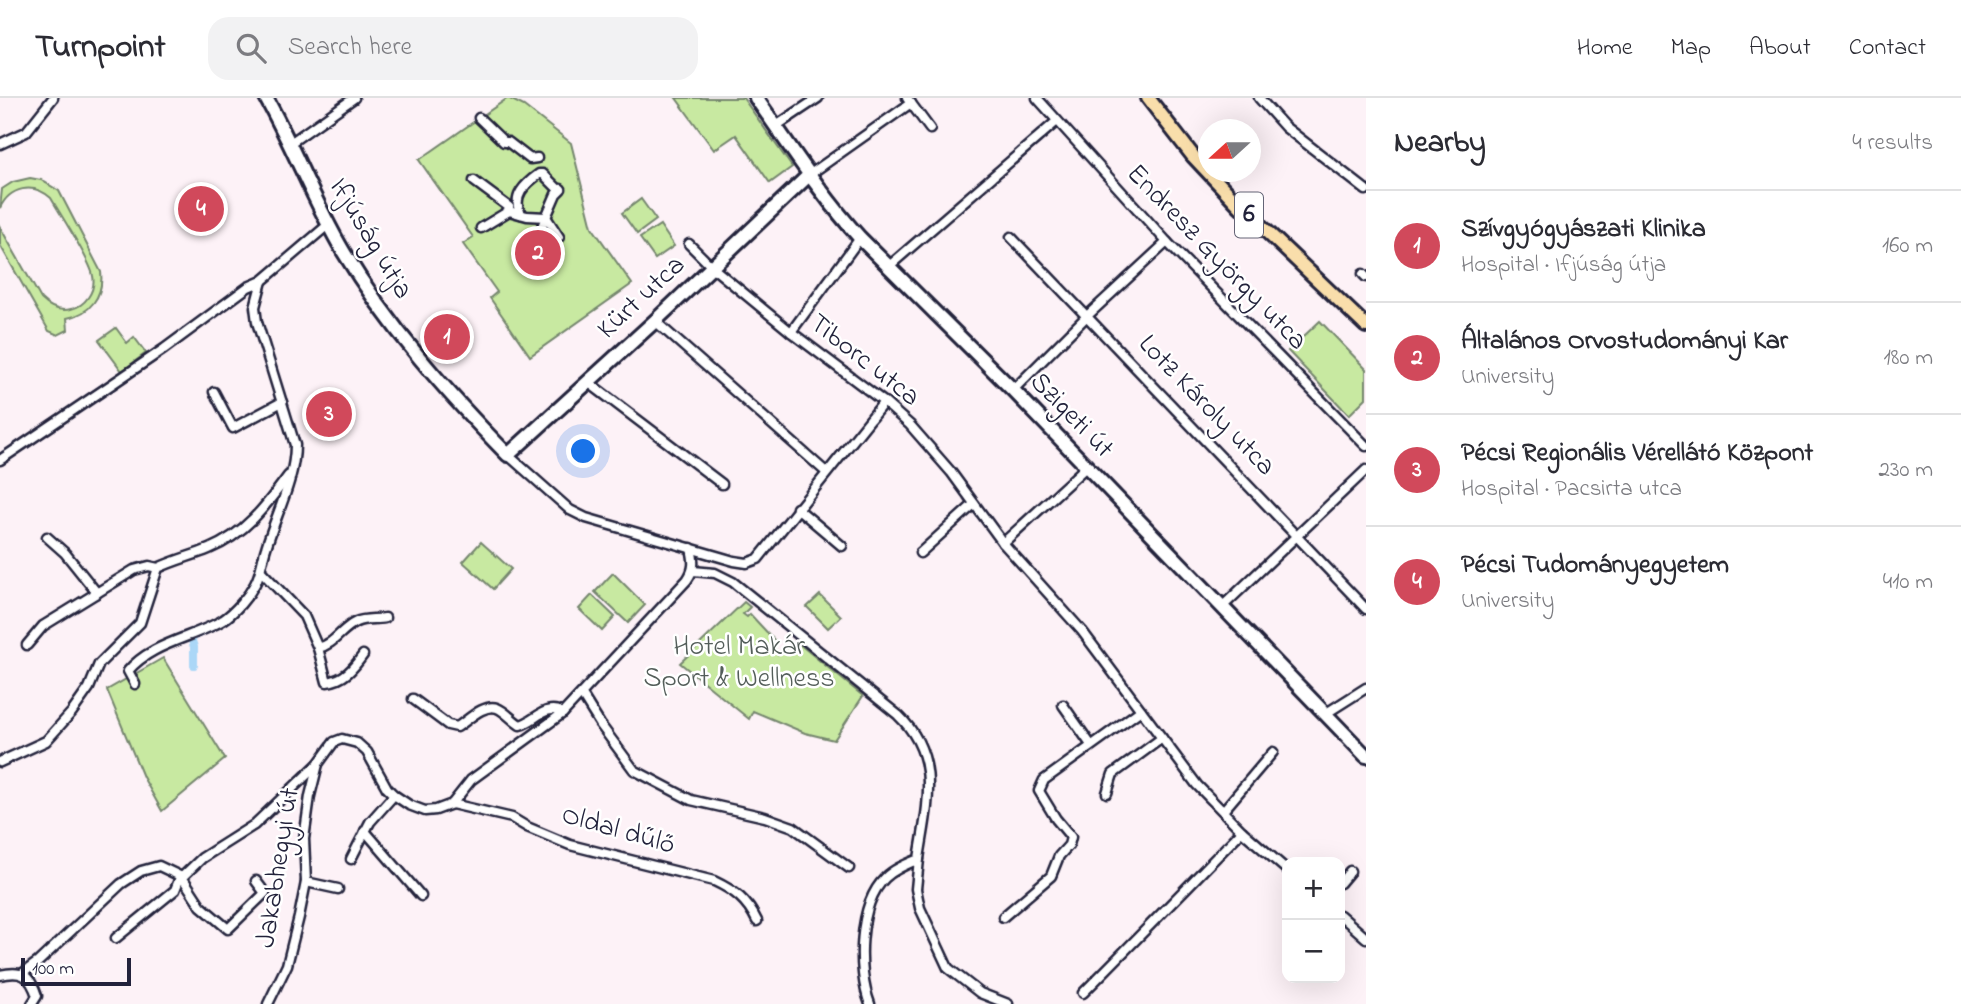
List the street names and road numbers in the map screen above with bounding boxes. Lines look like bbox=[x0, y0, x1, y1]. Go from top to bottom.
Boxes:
street label: Endresz György utca bbox=[1116, 155, 1316, 361]
street label: Ifjúság útja bbox=[318, 171, 422, 307]
road number: 6 bbox=[1235, 192, 1263, 238]
street label: Kürt utca bbox=[589, 246, 695, 350]
street label: Tiborc utca bbox=[800, 304, 928, 418]
street label: Lotz Károly utca bbox=[1128, 326, 1284, 486]
street label: Szigeti út bbox=[1019, 363, 1123, 469]
street label: Jakabhegyi út bbox=[246, 785, 312, 951]
street label: Oldal dűlő bbox=[556, 795, 680, 867]

